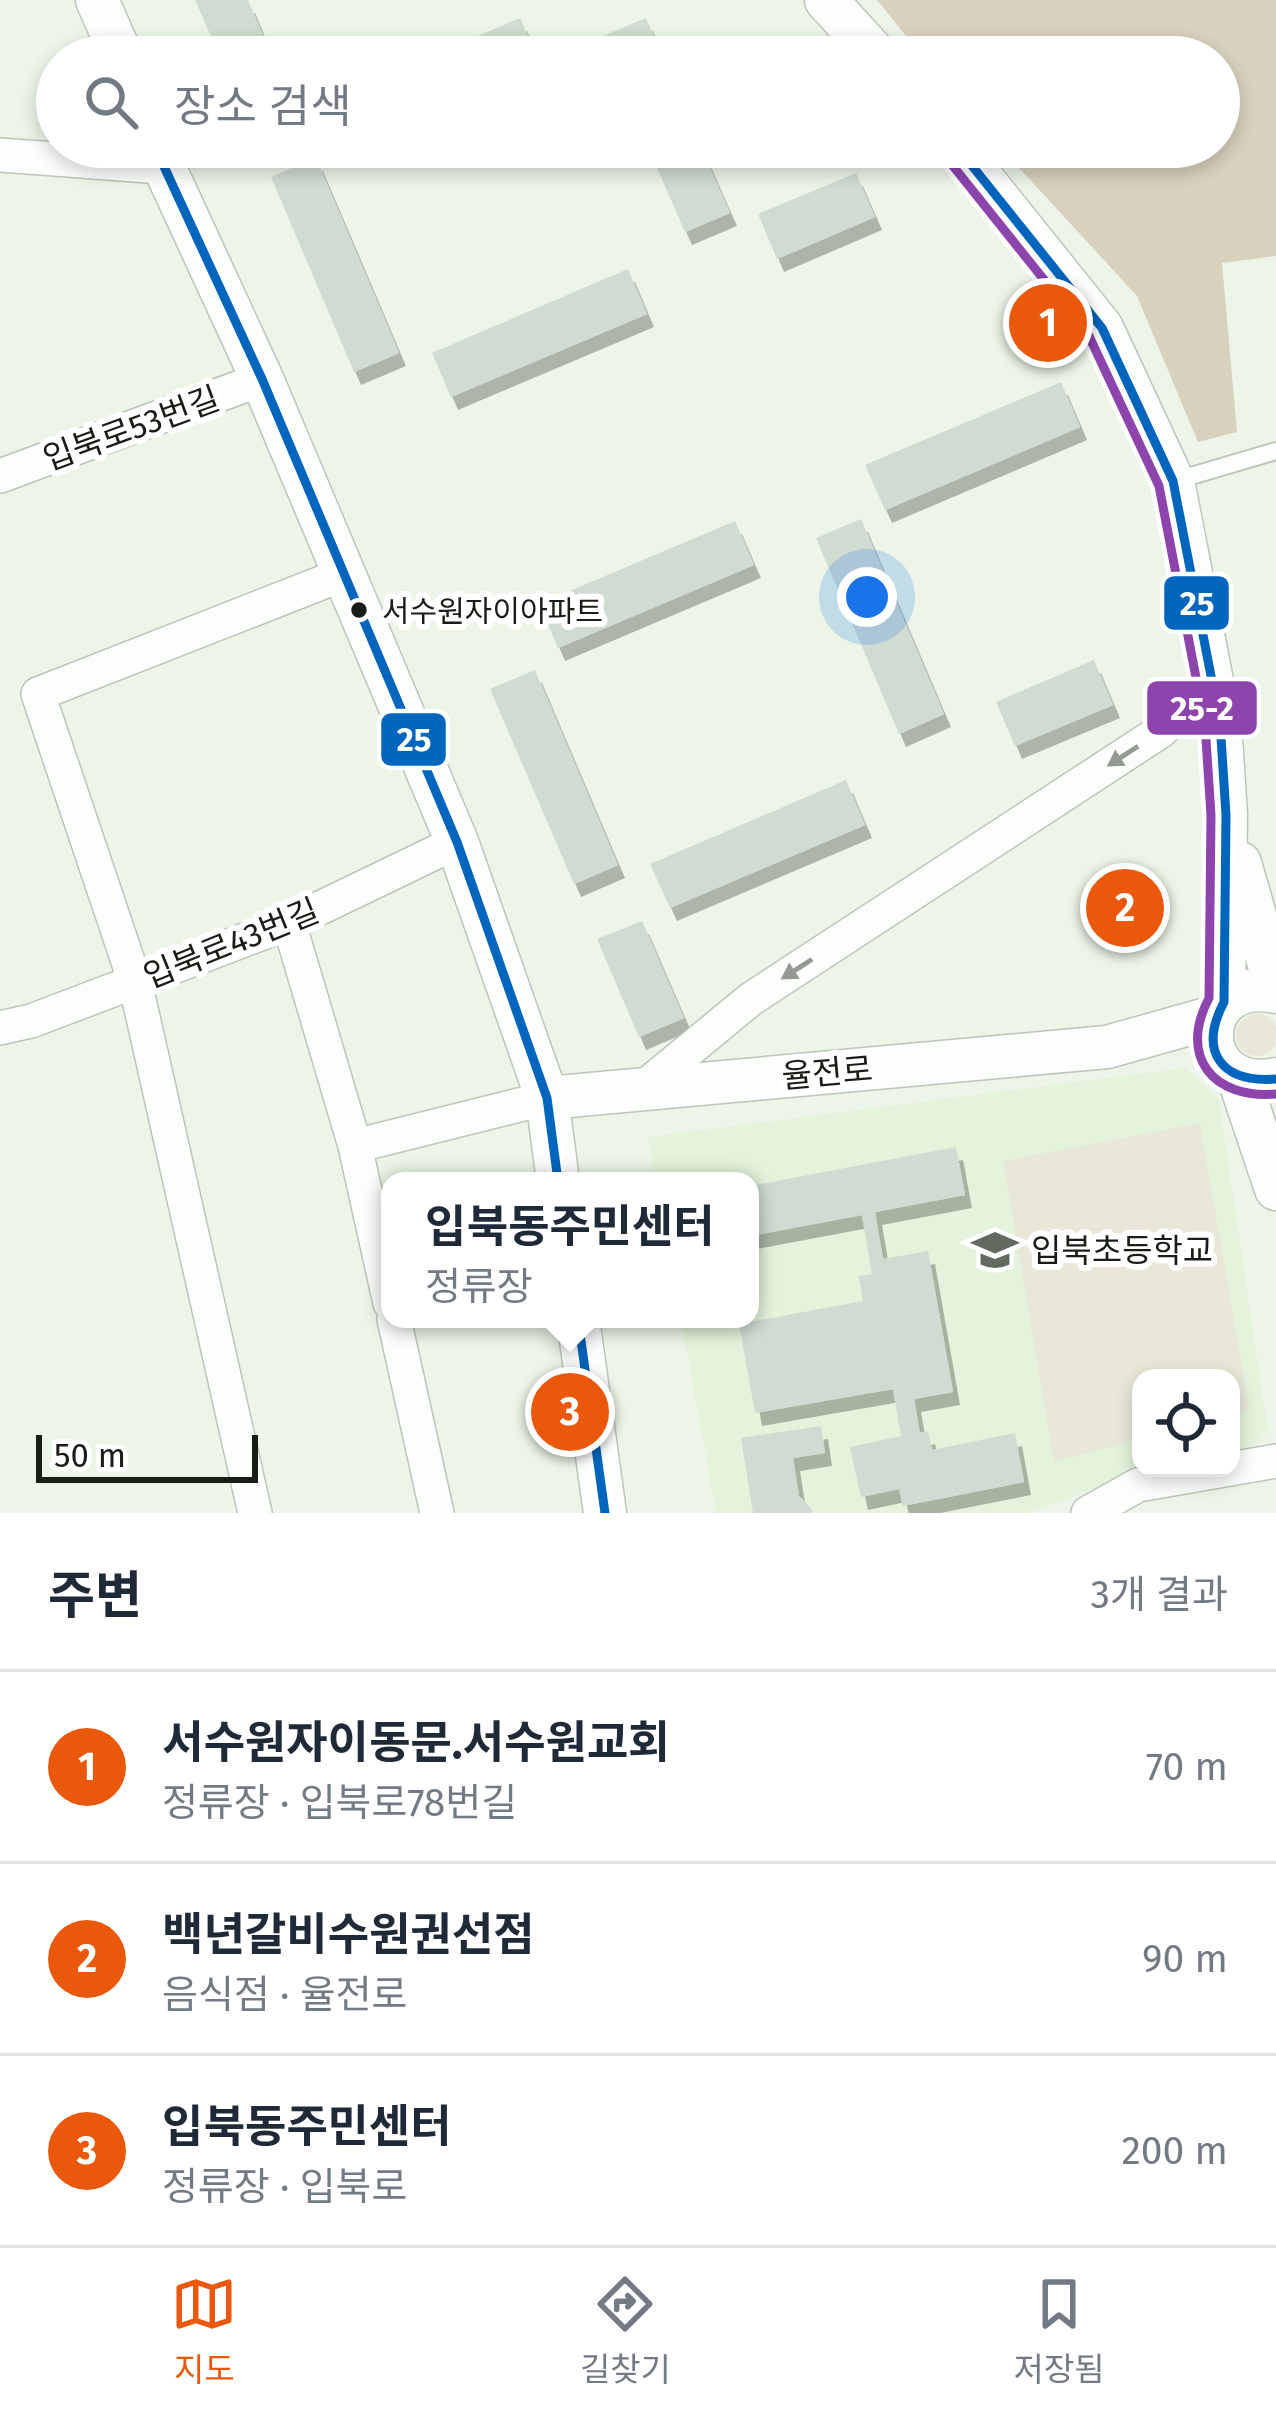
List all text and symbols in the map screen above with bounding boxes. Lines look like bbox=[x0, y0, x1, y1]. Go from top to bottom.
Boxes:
search box bbox=[36, 36, 1240, 168]
icon: search bbox=[78, 69, 144, 135]
text: 장소 검색 bbox=[174, 80, 352, 134]
pin: 1 bbox=[1009, 278, 1087, 368]
street label: 입북로53번길 bbox=[38, 379, 225, 479]
your location bbox=[837, 567, 897, 627]
line badge: 25 bbox=[1162, 574, 1231, 632]
text: 25 bbox=[1180, 584, 1214, 624]
place label: 서수원자이아파트 bbox=[382, 594, 603, 630]
marker: 서수원자이아파트 bbox=[348, 599, 370, 621]
line badge: 25-2 bbox=[1145, 679, 1259, 737]
text: 25-2 bbox=[1170, 689, 1234, 729]
line badge: 25 bbox=[379, 711, 448, 768]
text: 25 bbox=[397, 720, 431, 760]
one-way arrow bbox=[1107, 745, 1140, 767]
pin: 2 bbox=[1086, 863, 1164, 953]
street label: 입북로43번길 bbox=[138, 891, 325, 997]
one-way arrow bbox=[780, 958, 813, 980]
street label: 율전로 bbox=[780, 1049, 874, 1097]
popup bbox=[381, 1172, 759, 1328]
text: 입북동주민센터 bbox=[425, 1200, 715, 1254]
school or university icon: 입북초등학교 bbox=[970, 1225, 1020, 1275]
place label: 입북초등학교 bbox=[1031, 1231, 1213, 1271]
text: 정류장 bbox=[425, 1264, 533, 1310]
pin: 3 bbox=[531, 1367, 609, 1457]
map controls bbox=[1132, 1369, 1240, 1477]
button: locate bbox=[1132, 1369, 1240, 1477]
scale bar bbox=[36, 1429, 258, 1482]
text: 50 m bbox=[54, 1436, 126, 1476]
text: 주변 bbox=[48, 1565, 142, 1627]
text: 3개 결과 bbox=[1091, 1572, 1228, 1618]
text: 서수원자이동문.서수원교회 bbox=[162, 1716, 670, 1770]
text: 1 bbox=[78, 1744, 96, 1790]
text: 70 m bbox=[1146, 1744, 1228, 1790]
text: 정류장 · 입북로78번길 bbox=[162, 1780, 517, 1826]
text: 백년갈비수원권선점 bbox=[162, 1908, 535, 1962]
text: 2 bbox=[77, 1936, 97, 1982]
text: 90 m bbox=[1142, 1936, 1228, 1982]
text: 음식점 · 율전로 bbox=[162, 1972, 407, 2018]
text: 입북동주민센터 bbox=[162, 2100, 452, 2154]
text: 3 bbox=[77, 2128, 97, 2174]
text: 200 m bbox=[1121, 2128, 1228, 2174]
text: 정류장 · 입북로 bbox=[162, 2164, 407, 2210]
tab: 지도 bbox=[171, 2271, 237, 2391]
tab: 길찾기 bbox=[580, 2271, 671, 2391]
tab: 저장됨 bbox=[1014, 2271, 1105, 2391]

